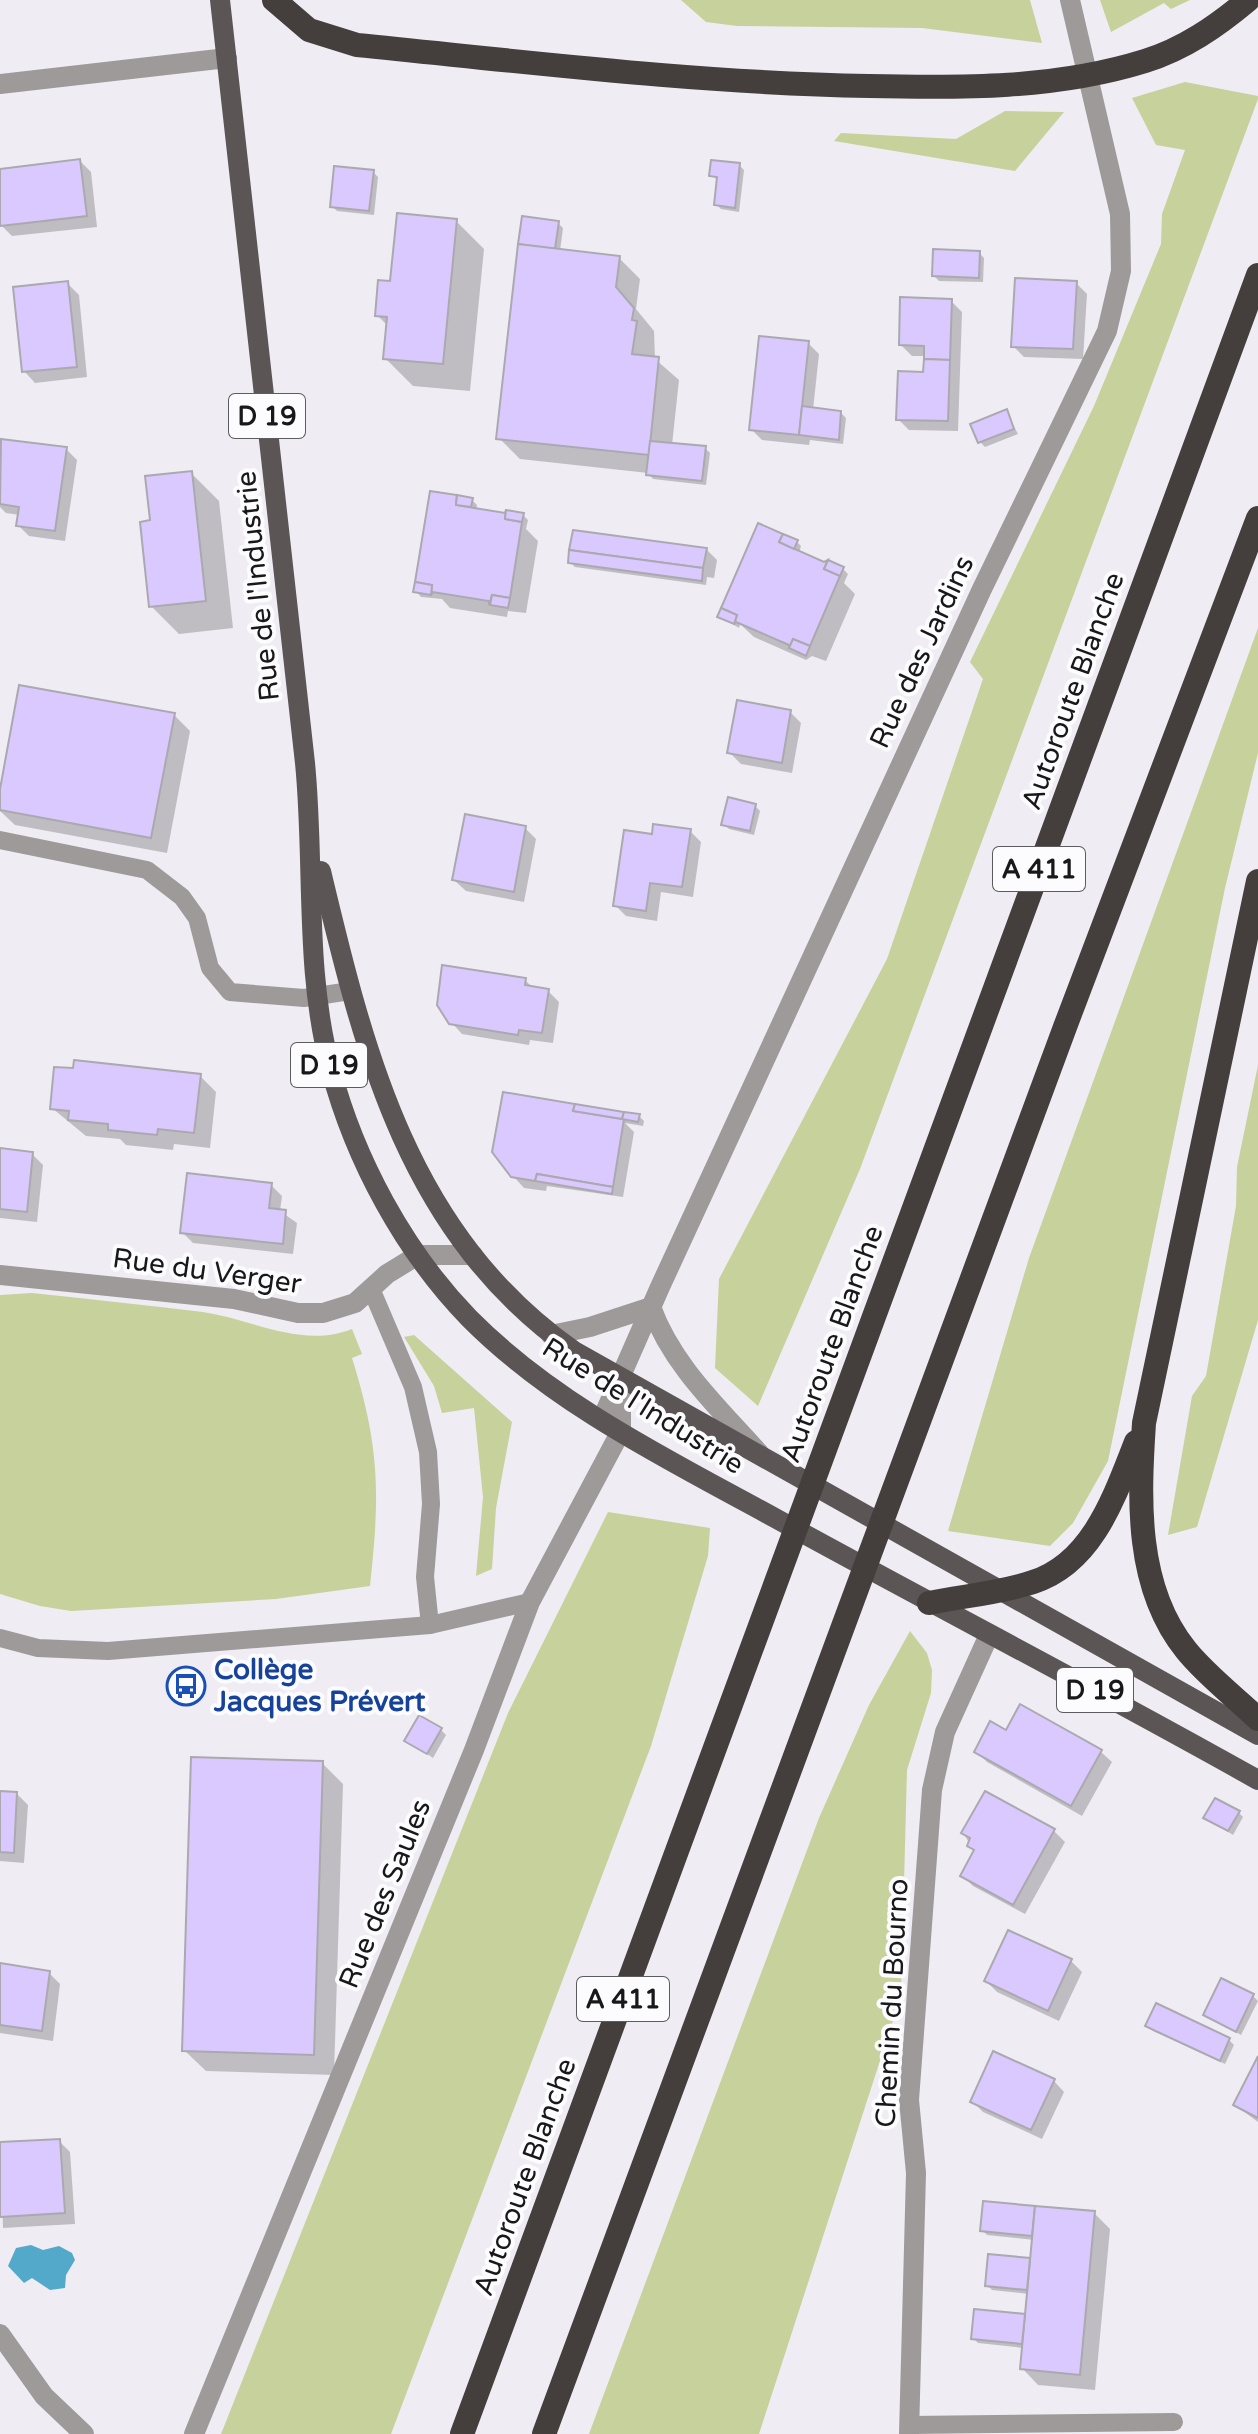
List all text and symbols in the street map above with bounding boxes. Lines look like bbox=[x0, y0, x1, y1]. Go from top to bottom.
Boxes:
road number: D 19 bbox=[229, 394, 305, 438]
street label: Rue de l'Industrie bbox=[229, 469, 287, 703]
street label: Rue des Jardins bbox=[863, 550, 981, 754]
street label: Autoroute Blanche bbox=[1014, 568, 1132, 814]
road number: A 411 bbox=[993, 847, 1085, 891]
road number: D 19 bbox=[291, 1043, 367, 1087]
street label: Autoroute Blanche bbox=[773, 1221, 891, 1467]
street label: Rue du Verger bbox=[110, 1241, 304, 1301]
street label: Rue de l'Industrie bbox=[536, 1330, 750, 1482]
place label: Collège Jacques Prévert bbox=[213, 1653, 426, 1719]
bus stop icon: Collège Jacques Prévert bbox=[165, 1665, 207, 1707]
road number: D 19 bbox=[1057, 1668, 1133, 1712]
street label: Rue des Saules bbox=[332, 1795, 438, 1993]
street label: Chemin du Bourno bbox=[868, 1878, 916, 2128]
road number: A 411 bbox=[577, 1977, 669, 2021]
street label: Autoroute Blanche bbox=[466, 2054, 584, 2300]

